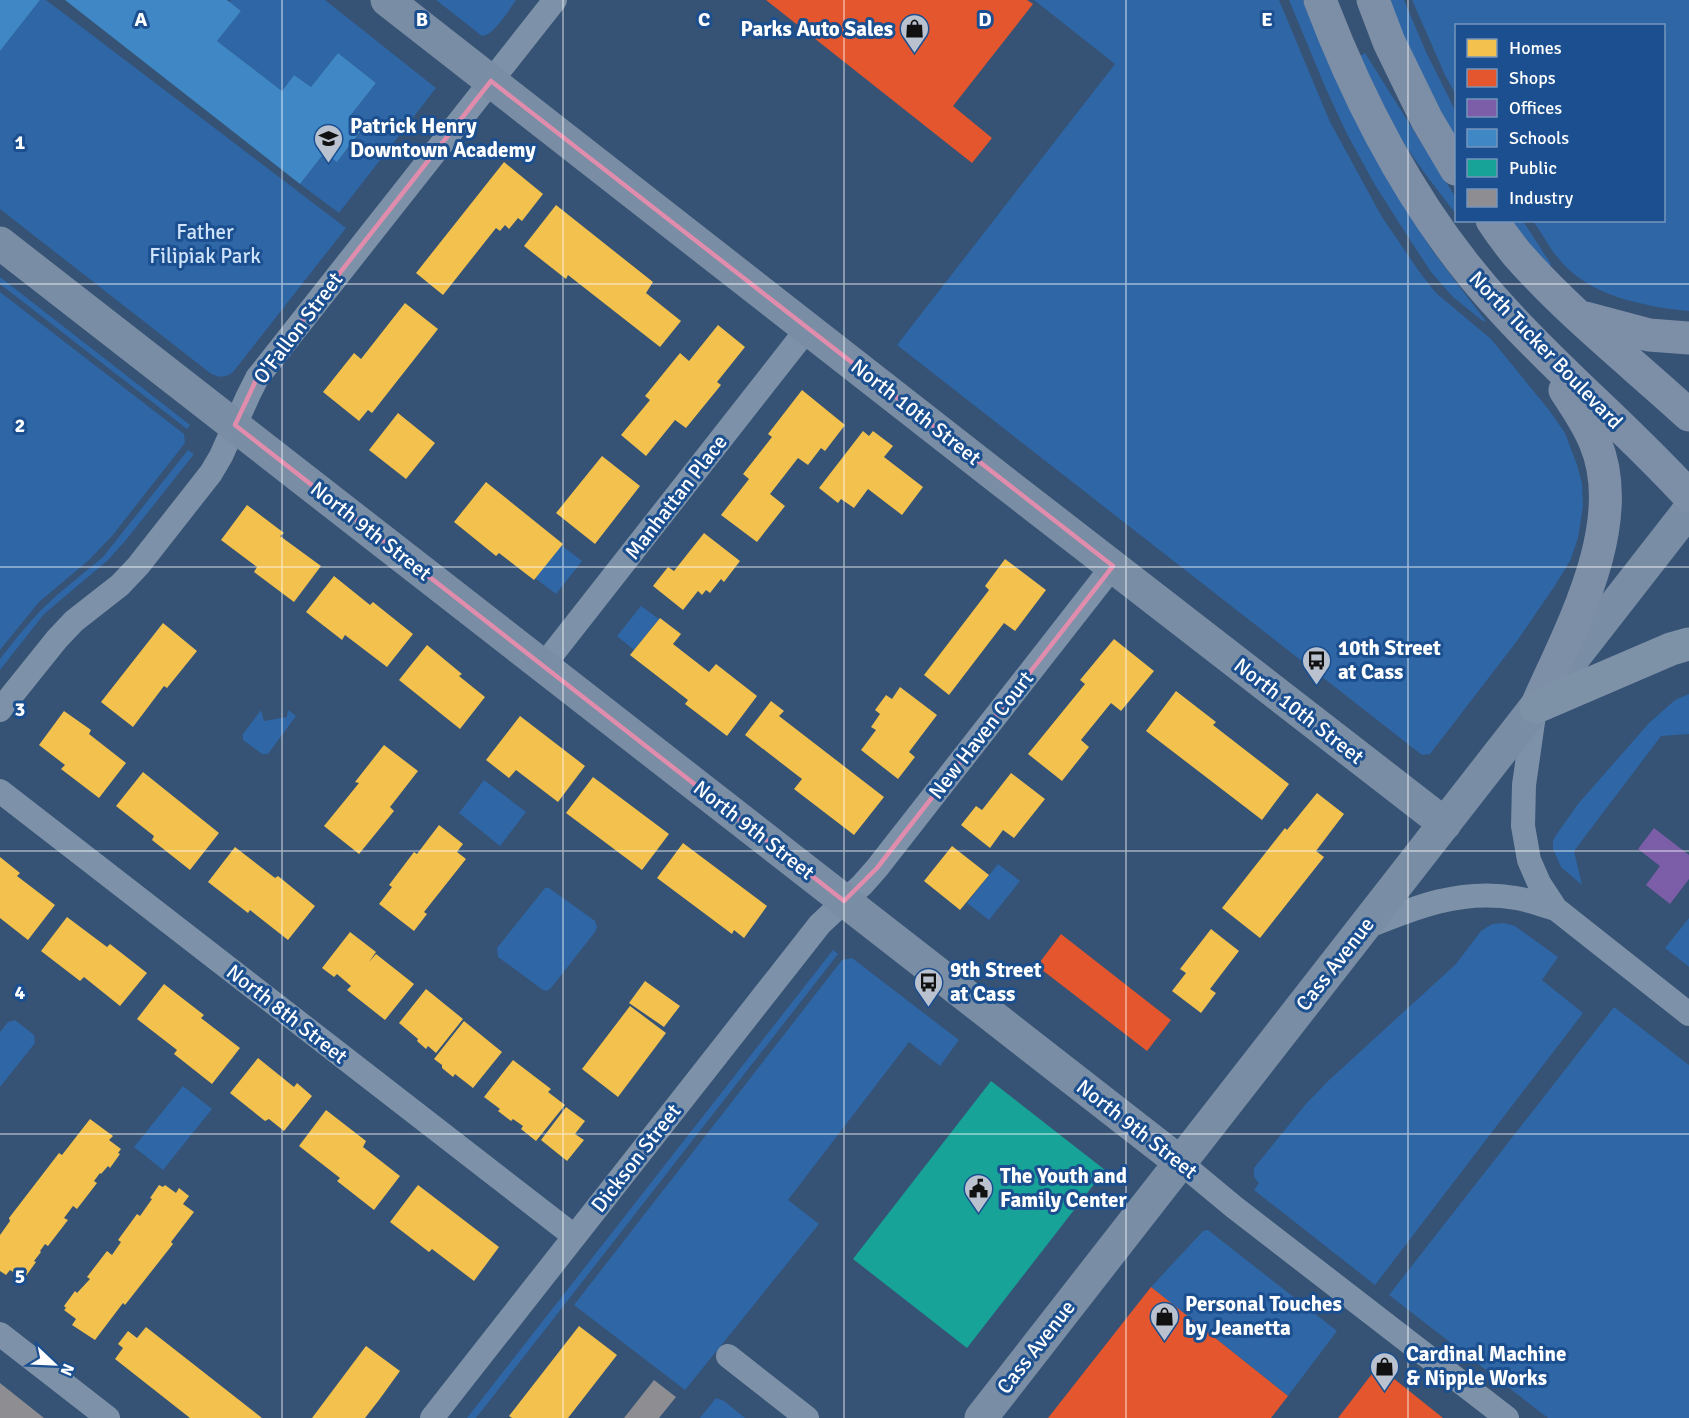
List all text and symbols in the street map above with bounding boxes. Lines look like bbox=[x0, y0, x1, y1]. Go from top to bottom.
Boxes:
text: A bbox=[135, 7, 148, 32]
text: B bbox=[416, 7, 428, 32]
text: C bbox=[698, 7, 710, 32]
text: D bbox=[978, 7, 992, 32]
text: E bbox=[1261, 7, 1273, 32]
shop icon: Parks Auto Sales bbox=[898, 13, 930, 55]
place label: Parks Auto Sales bbox=[741, 16, 893, 42]
legend bbox=[1455, 24, 1665, 222]
text: Homes bbox=[1509, 37, 1562, 59]
text: Shops bbox=[1509, 67, 1556, 89]
text: Offices bbox=[1509, 97, 1562, 119]
place label: Patrick Henry Downtown Academy bbox=[350, 113, 536, 163]
school or university icon: Patrick Henry Downtown Academy bbox=[313, 122, 345, 164]
text: Schools bbox=[1509, 127, 1569, 149]
text: 1 bbox=[15, 130, 26, 155]
text: Public bbox=[1509, 157, 1557, 179]
text: Industry bbox=[1509, 187, 1574, 209]
park label: Father Filipiak Park bbox=[149, 219, 261, 269]
street label: North Tucker Boulevard bbox=[1464, 266, 1628, 434]
street label: O'Fallon Street bbox=[248, 267, 348, 389]
street label: North 10th Street bbox=[846, 353, 986, 471]
text: 2 bbox=[15, 413, 25, 438]
street label: Manhattan Place bbox=[619, 429, 733, 565]
street label: North 9th Street bbox=[305, 476, 437, 586]
place label: 10th Street at Cass bbox=[1338, 635, 1441, 685]
bus stop icon: 10th Street at Cass bbox=[1301, 644, 1333, 686]
street label: North 10th Street bbox=[1229, 652, 1369, 770]
street label: New Haven Court bbox=[923, 666, 1039, 804]
text: 3 bbox=[15, 697, 25, 722]
street label: North 9th Street bbox=[688, 775, 820, 885]
street label: Cass Avenue bbox=[1290, 912, 1380, 1016]
place label: 9th Street at Cass bbox=[950, 957, 1042, 1007]
street label: North 8th Street bbox=[221, 959, 353, 1069]
bus stop icon: 9th Street at Cass bbox=[913, 966, 945, 1008]
text: 4 bbox=[15, 980, 26, 1005]
street label: North 9th Street bbox=[1071, 1074, 1203, 1184]
street label: Dickson Street bbox=[586, 1099, 686, 1217]
place label: The Youth and Family Center bbox=[1000, 1163, 1128, 1213]
public building icon: The Youth and Family Center bbox=[963, 1172, 995, 1214]
text: 5 bbox=[15, 1264, 25, 1289]
place label: Personal Touches by Jeanetta bbox=[1185, 1291, 1342, 1341]
street label: Cass Avenue bbox=[991, 1295, 1081, 1399]
shop icon: Personal Touches by Jeanetta bbox=[1148, 1300, 1180, 1342]
north arrow bbox=[24, 1334, 84, 1394]
place label: Cardinal Machine & Nipple Works bbox=[1406, 1341, 1566, 1391]
shop icon: Cardinal Machine & Nipple Works bbox=[1369, 1350, 1401, 1392]
text: N bbox=[56, 1360, 78, 1379]

